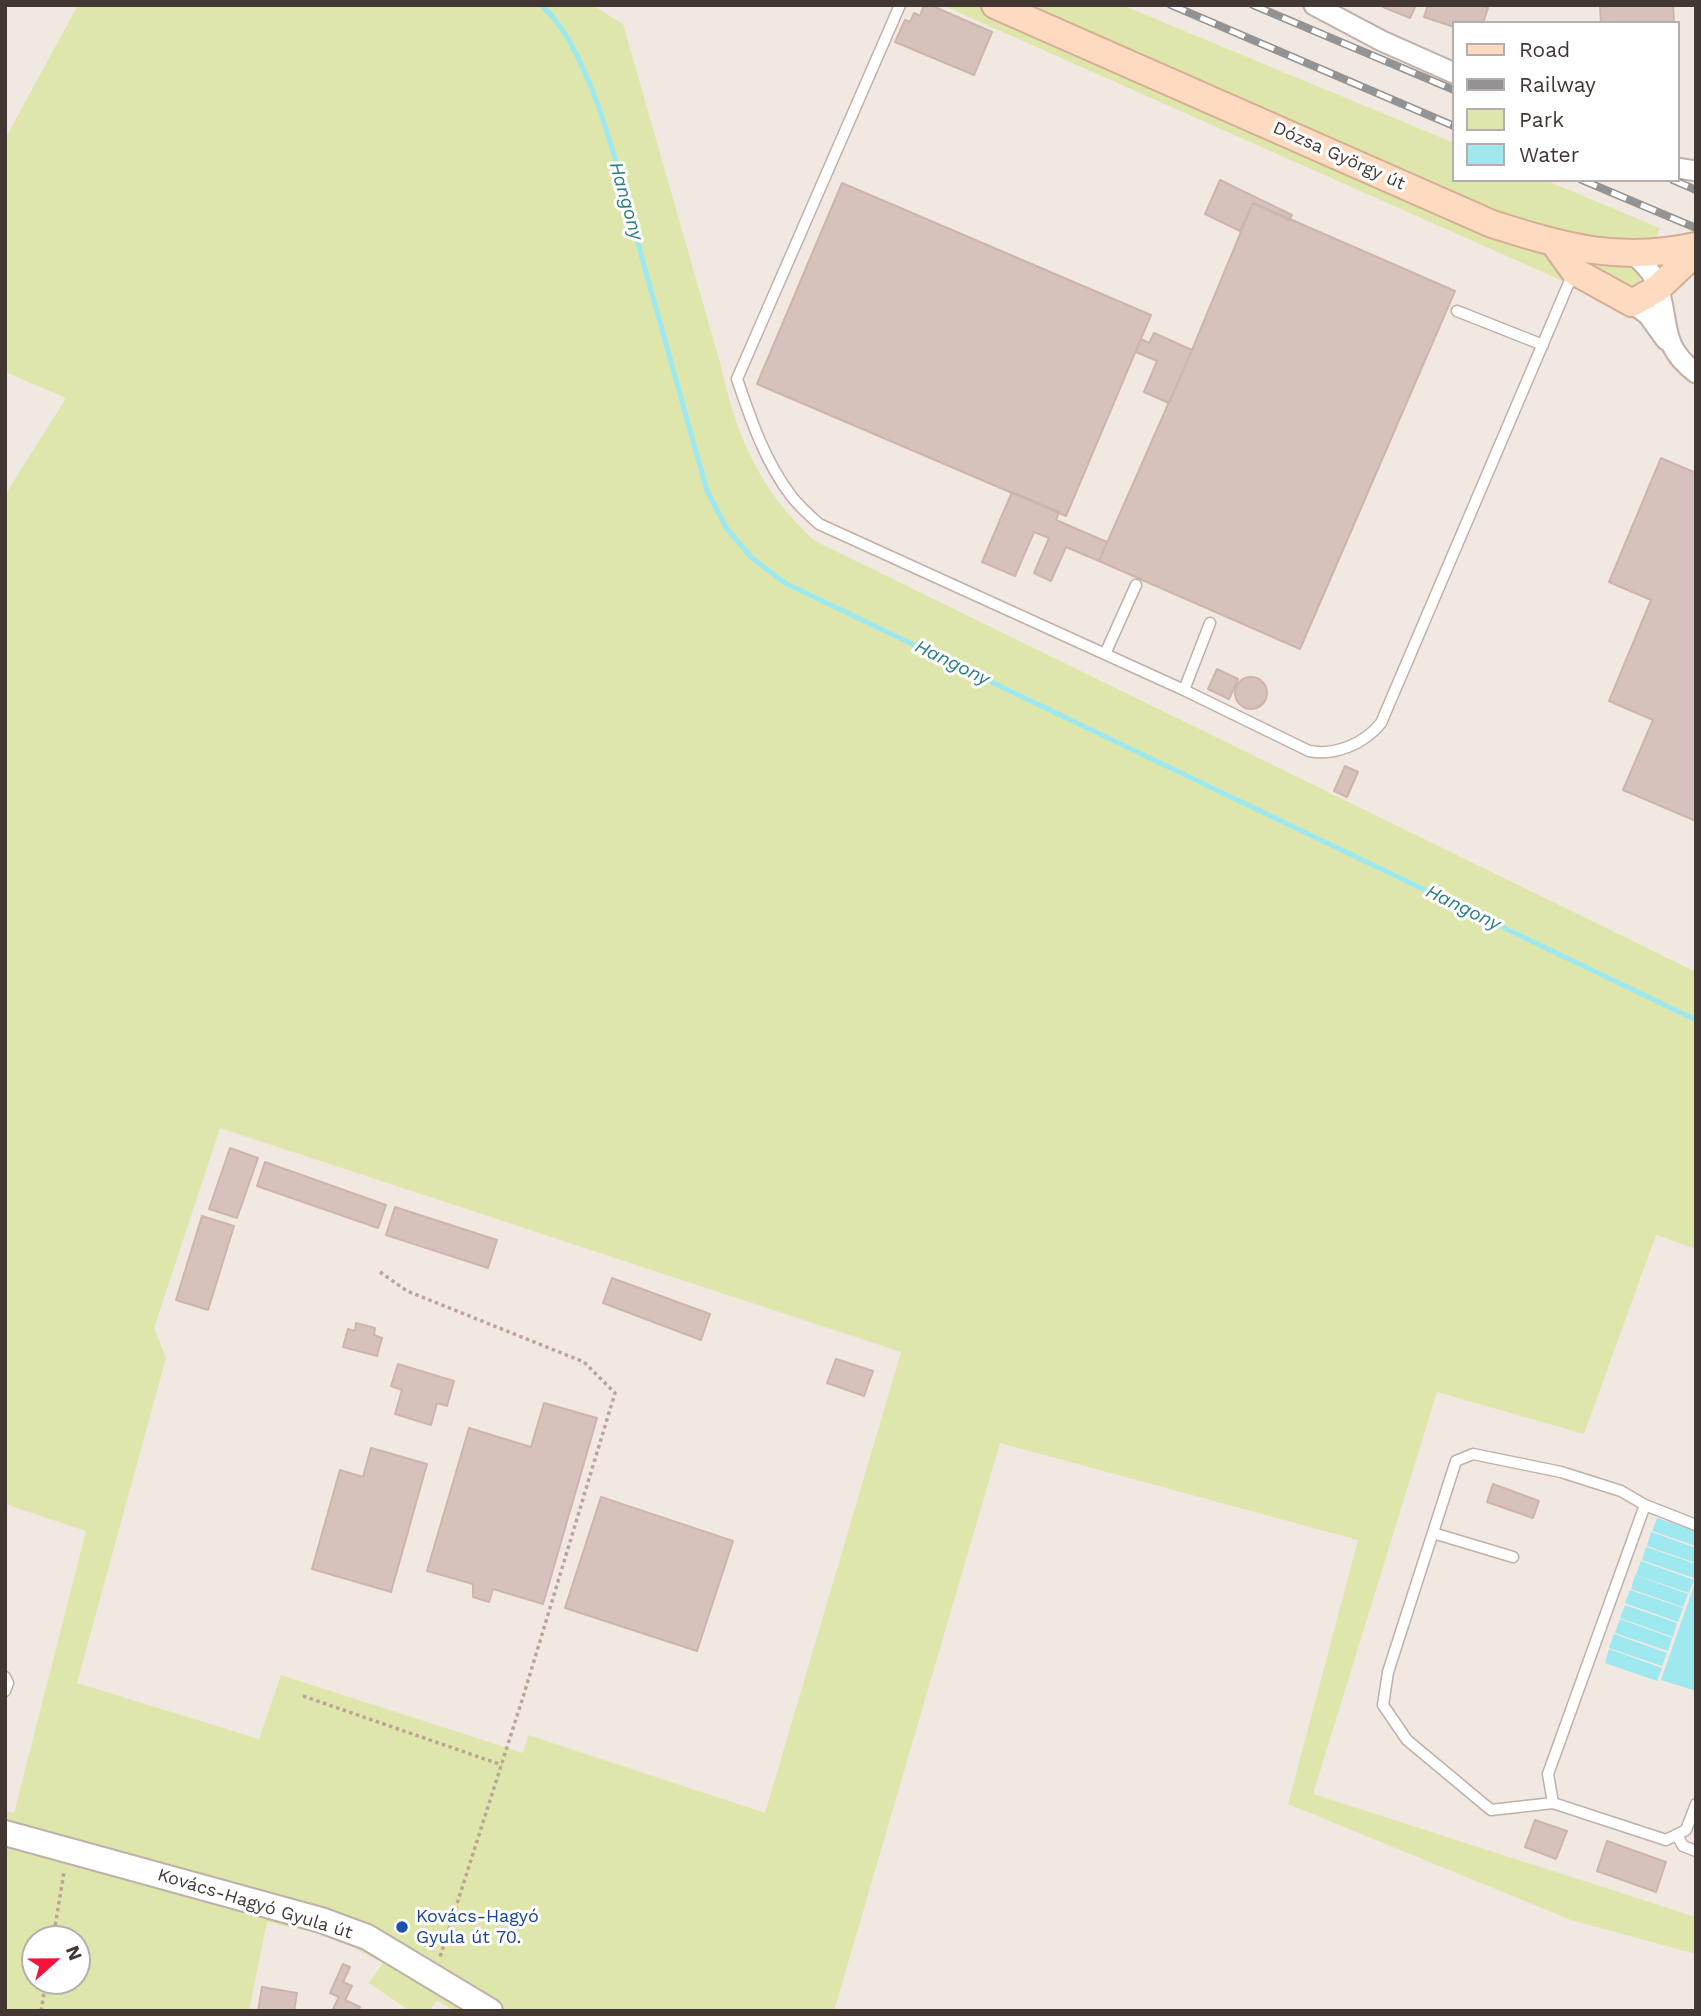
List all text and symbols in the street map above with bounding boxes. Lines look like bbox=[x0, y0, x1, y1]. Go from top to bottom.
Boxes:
legend bbox=[1452, 21, 1680, 182]
text: Road bbox=[1519, 37, 1570, 62]
text: Railway bbox=[1519, 72, 1596, 97]
text: Park bbox=[1519, 107, 1564, 132]
street label: Dózsa György út bbox=[1269, 117, 1409, 195]
text: Water bbox=[1519, 142, 1579, 167]
water label: Hangony bbox=[604, 159, 648, 243]
water label: Hangony bbox=[911, 635, 993, 691]
water label: Hangony bbox=[1422, 880, 1504, 936]
street label: Kovács-Hagyó Gyula út bbox=[155, 1864, 355, 1944]
place label: Kovács-Hagyó Gyula út 70. bbox=[416, 1906, 539, 1948]
marker: Kovács-Hagyó Gyula út 70. bbox=[394, 1919, 410, 1935]
north arrow bbox=[21, 1925, 91, 1995]
text: N bbox=[61, 1942, 87, 1964]

